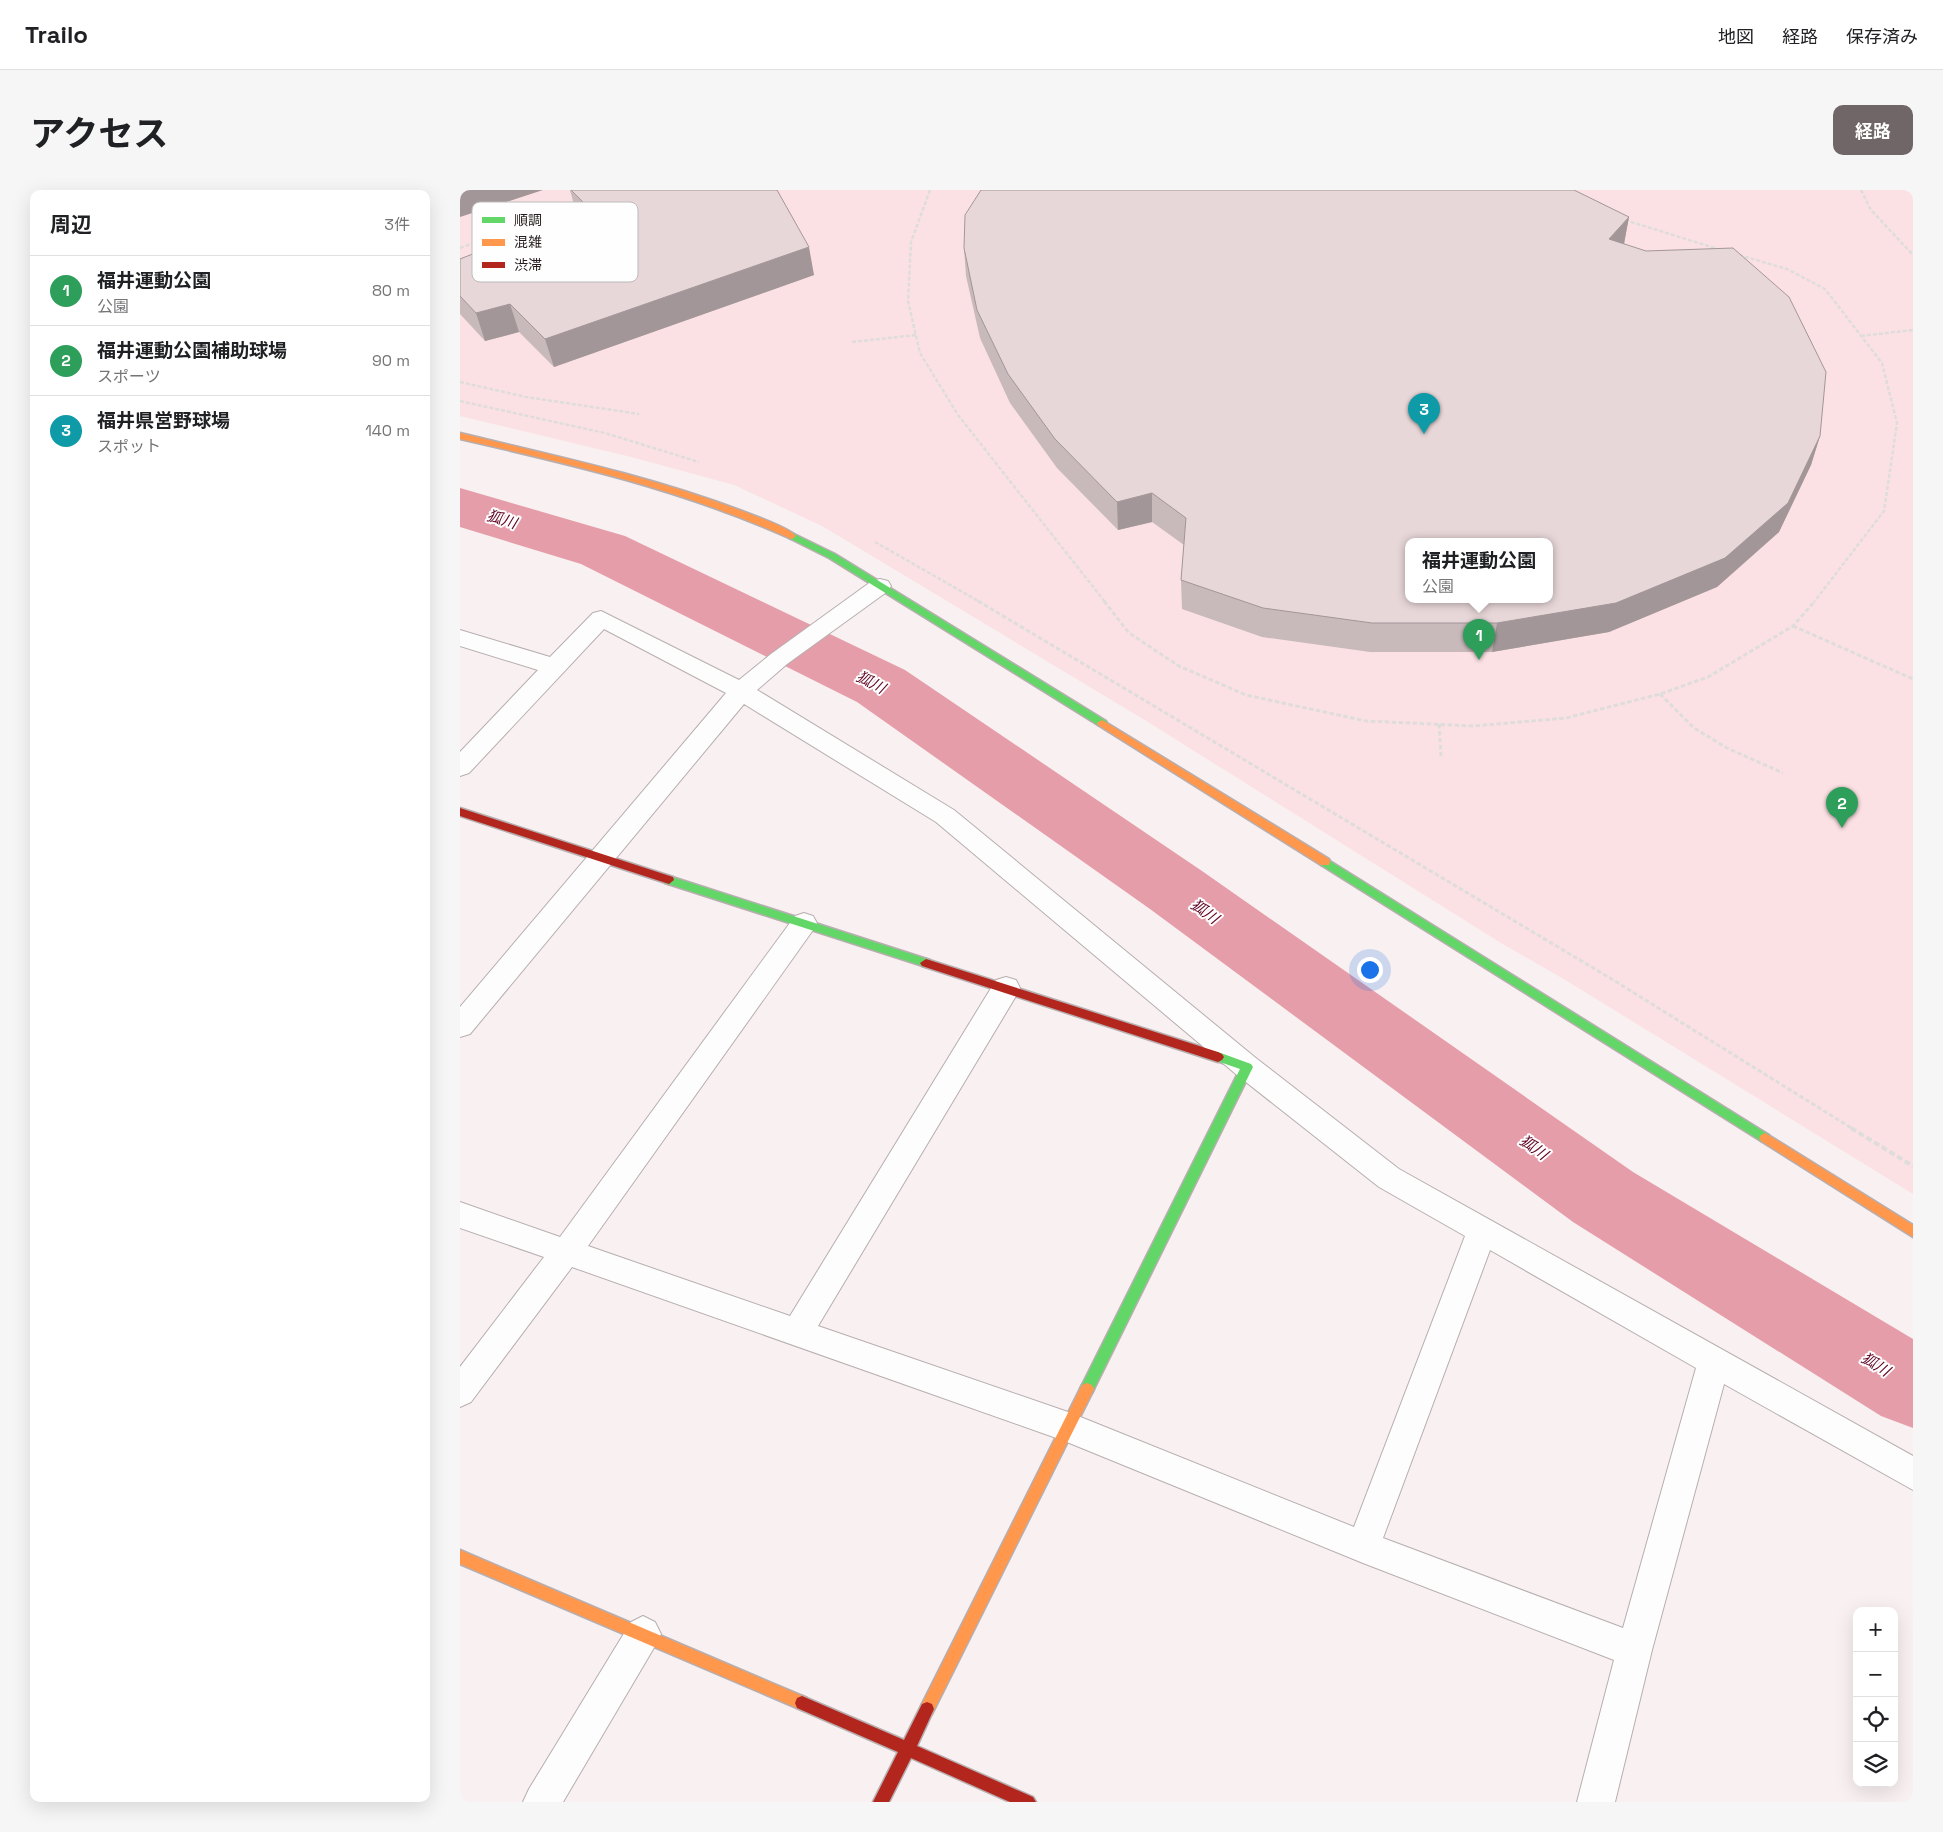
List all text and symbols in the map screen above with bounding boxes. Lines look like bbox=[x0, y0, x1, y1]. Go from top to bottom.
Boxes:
text: Trailo bbox=[25, 19, 88, 50]
text: 地図 bbox=[1718, 25, 1754, 48]
text: 経路 bbox=[1782, 25, 1818, 48]
text: 保存済み bbox=[1846, 25, 1918, 48]
button: 経路 bbox=[1833, 105, 1913, 155]
text: アクセス bbox=[30, 112, 168, 156]
legend bbox=[472, 202, 638, 282]
text: 周辺 bbox=[50, 211, 92, 238]
text: 順調 bbox=[514, 211, 542, 229]
text: 3件 bbox=[384, 214, 410, 235]
text: 混雑 bbox=[514, 233, 542, 251]
text: 渋滞 bbox=[514, 256, 542, 274]
text: 福井運動公園 bbox=[97, 268, 211, 293]
text: 1 bbox=[62, 280, 70, 301]
text: 80 m bbox=[372, 280, 410, 301]
text: 公園 bbox=[97, 296, 129, 317]
text: 福井運動公園補助球場 bbox=[97, 338, 287, 363]
text: 2 bbox=[61, 350, 71, 371]
text: 90 m bbox=[372, 350, 410, 371]
text: スポーツ bbox=[97, 366, 161, 387]
pin: 3 bbox=[1408, 393, 1440, 434]
text: 福井県営野球場 bbox=[97, 408, 230, 433]
text: 3 bbox=[61, 420, 71, 441]
text: 140 m bbox=[365, 420, 410, 441]
text: スポット bbox=[97, 436, 161, 457]
water label: 狐川 bbox=[485, 506, 521, 533]
popup bbox=[1405, 538, 1553, 603]
text: 福井運動公園 bbox=[1422, 548, 1536, 573]
text: 公園 bbox=[1422, 576, 1454, 597]
pin: 1 bbox=[1463, 619, 1495, 660]
water label: 狐川 bbox=[853, 667, 890, 698]
pin: 2 bbox=[1826, 787, 1858, 828]
water label: 狐川 bbox=[1187, 894, 1224, 929]
your location bbox=[1357, 957, 1383, 983]
water label: 狐川 bbox=[1516, 1130, 1553, 1165]
water label: 狐川 bbox=[1858, 1348, 1895, 1381]
map controls bbox=[1853, 1607, 1898, 1787]
button: + bbox=[1853, 1607, 1898, 1652]
button: − bbox=[1853, 1652, 1898, 1697]
button: locate bbox=[1853, 1697, 1898, 1742]
button: layers bbox=[1853, 1742, 1898, 1787]

